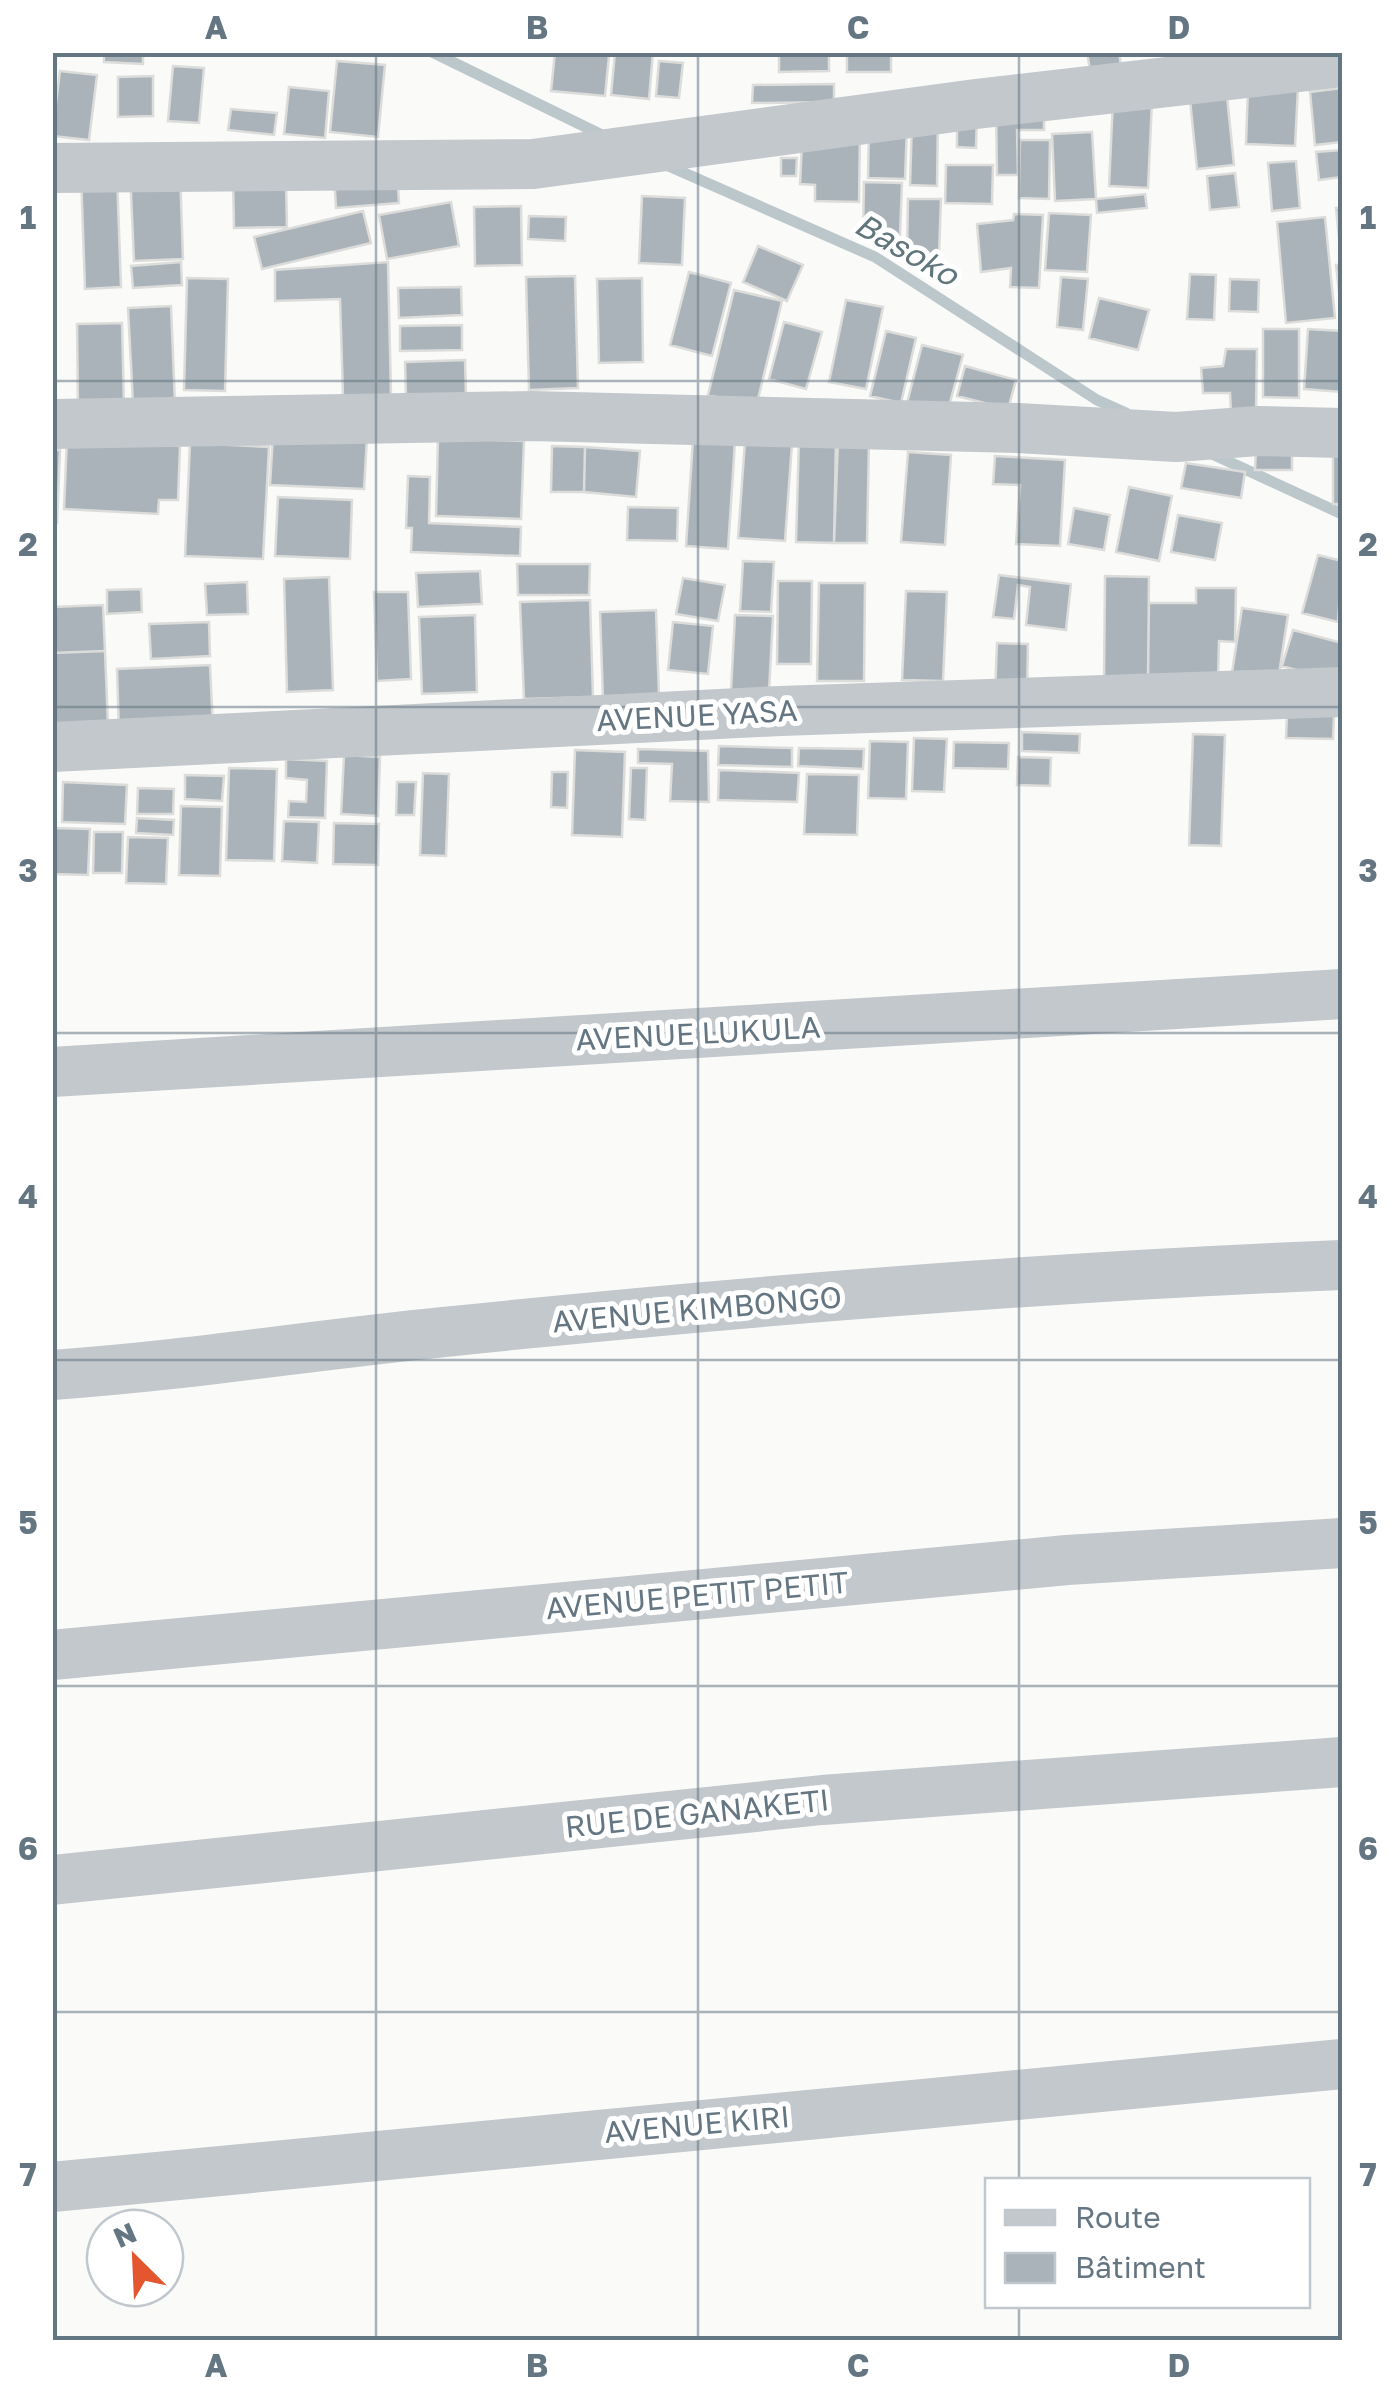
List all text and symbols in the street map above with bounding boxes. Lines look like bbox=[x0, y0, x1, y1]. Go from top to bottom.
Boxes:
text: A bbox=[205, 8, 228, 46]
text: B bbox=[526, 8, 548, 46]
text: C bbox=[847, 8, 869, 46]
text: D bbox=[1168, 8, 1190, 46]
text: 1 bbox=[20, 198, 36, 236]
text: 1 bbox=[1360, 198, 1376, 236]
water label: Basoko bbox=[849, 204, 967, 294]
text: 2 bbox=[18, 525, 38, 563]
text: 2 bbox=[1358, 525, 1378, 563]
street label: AVENUE YASA bbox=[596, 692, 798, 738]
text: 3 bbox=[18, 851, 38, 889]
text: 3 bbox=[1358, 851, 1378, 889]
street label: AVENUE LUKULA bbox=[575, 1009, 821, 1057]
text: 4 bbox=[18, 1177, 38, 1215]
text: 4 bbox=[1358, 1177, 1378, 1215]
street label: AVENUE KIMBONGO bbox=[551, 1278, 843, 1340]
text: 5 bbox=[18, 1503, 38, 1541]
text: 5 bbox=[1358, 1503, 1378, 1541]
street label: AVENUE PETIT PETIT bbox=[544, 1564, 850, 1626]
street label: RUE DE GANAKETI bbox=[563, 1781, 831, 1845]
text: 6 bbox=[18, 1829, 38, 1867]
text: 6 bbox=[1358, 1829, 1378, 1867]
street label: AVENUE KIRI bbox=[603, 2098, 791, 2150]
text: 7 bbox=[19, 2155, 37, 2193]
text: 7 bbox=[1359, 2155, 1377, 2193]
legend bbox=[985, 2178, 1310, 2308]
text: Route bbox=[1075, 2199, 1161, 2235]
north arrow bbox=[85, 2208, 185, 2308]
text: N bbox=[108, 2215, 141, 2254]
text: Bâtiment bbox=[1075, 2249, 1206, 2285]
text: A bbox=[205, 2346, 228, 2384]
text: B bbox=[526, 2346, 548, 2384]
text: C bbox=[847, 2346, 869, 2384]
text: D bbox=[1168, 2346, 1190, 2384]

